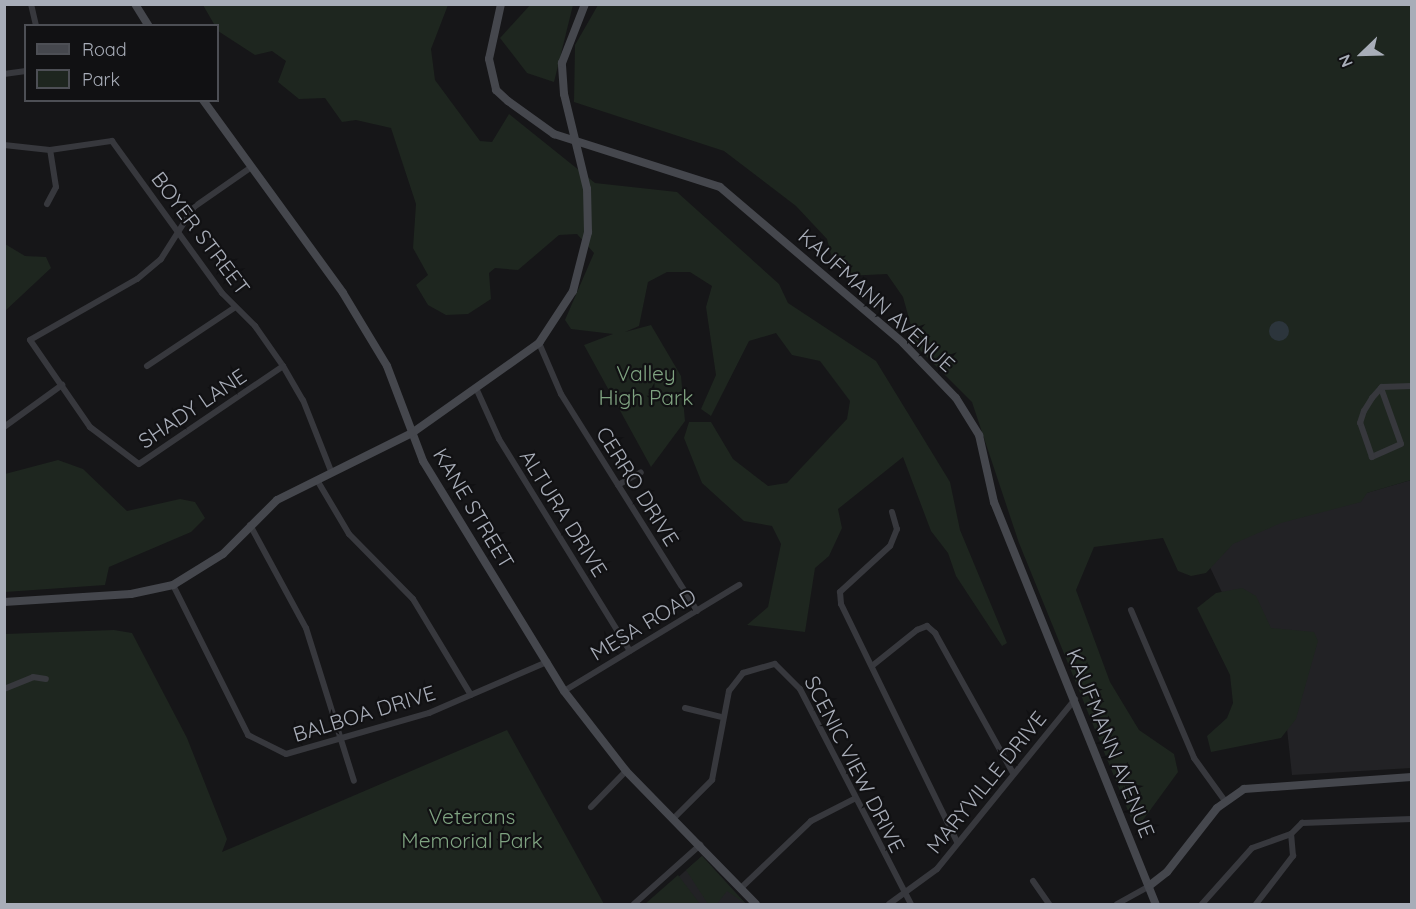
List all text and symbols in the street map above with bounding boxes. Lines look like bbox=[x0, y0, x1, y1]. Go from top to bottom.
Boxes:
legend bbox=[24, 24, 219, 102]
north arrow bbox=[1332, 24, 1392, 84]
text: Road bbox=[82, 38, 127, 61]
text: N bbox=[1334, 52, 1357, 70]
text: Park bbox=[82, 68, 120, 91]
street label: BOYER STREET bbox=[146, 166, 256, 300]
street label: KAUFMANN AVENUE bbox=[794, 223, 960, 377]
park label: Valley High Park bbox=[599, 360, 693, 410]
street label: SHADY LANE bbox=[133, 363, 251, 453]
street label: CERRO DRIVE bbox=[591, 422, 685, 550]
street label: KANE STREET bbox=[428, 443, 520, 573]
street label: ALTURA DRIVE bbox=[515, 445, 613, 581]
street label: MESA ROAD bbox=[586, 583, 700, 665]
street label: KAUFMANN AVENUE bbox=[1062, 645, 1160, 841]
street label: SCENIC VIEW DRIVE bbox=[800, 671, 910, 857]
street label: BALBOA DRIVE bbox=[290, 679, 438, 747]
street label: MARYVILLE DRIVE bbox=[921, 706, 1051, 858]
park label: Veterans Memorial Park bbox=[401, 803, 543, 853]

